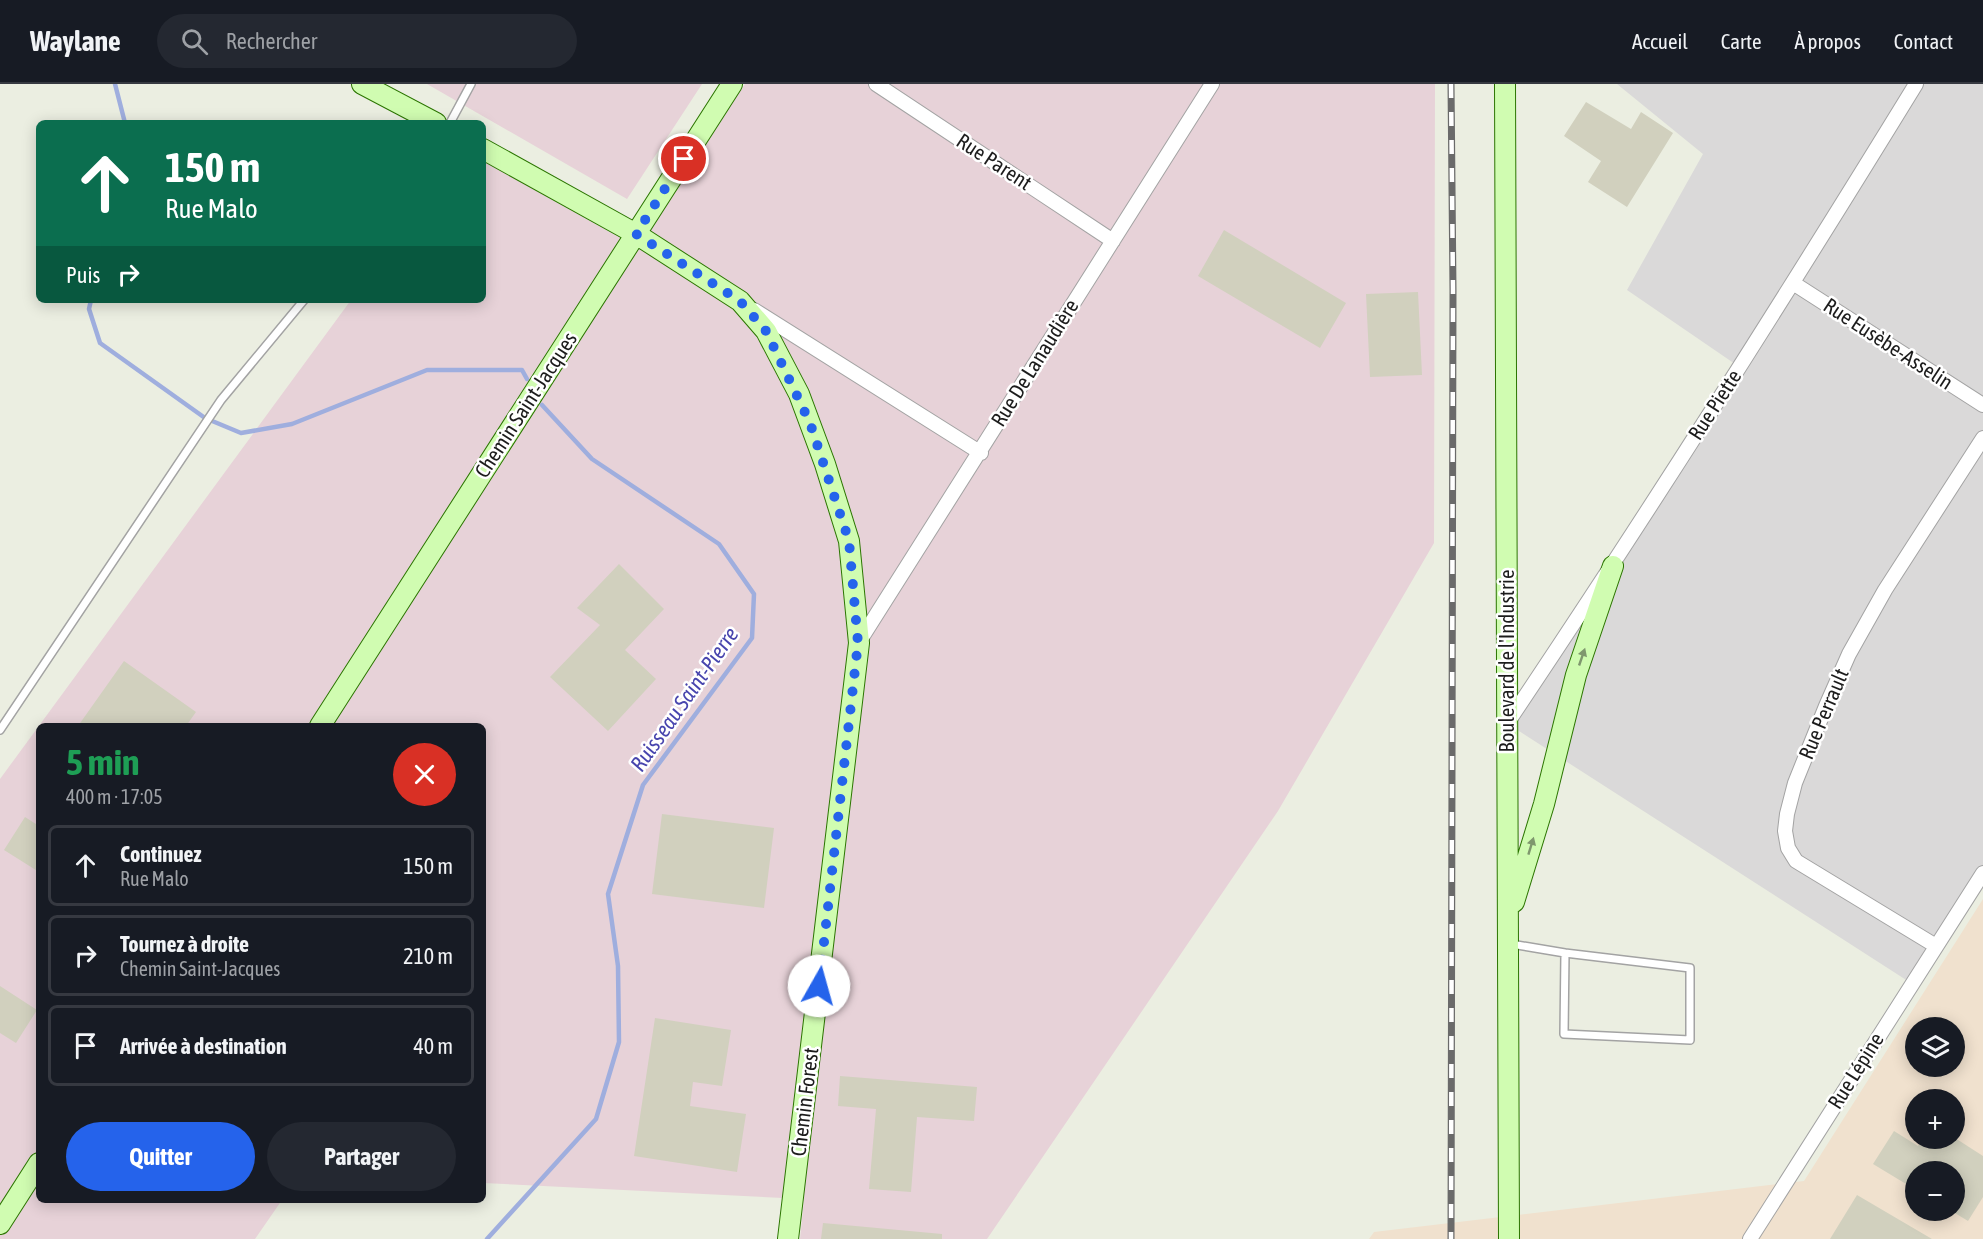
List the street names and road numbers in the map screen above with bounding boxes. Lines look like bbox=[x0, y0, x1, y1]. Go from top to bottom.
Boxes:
street label: Rue Parent bbox=[953, 128, 1037, 194]
street label: Rue Eusèbe-Asselin bbox=[1820, 293, 1958, 394]
street label: Rue De Lanaudière bbox=[985, 295, 1083, 430]
street label: Chemin Saint-Jacques bbox=[469, 327, 581, 482]
street label: Rue Piette bbox=[1683, 365, 1746, 444]
street label: Boulevard de l'Industrie bbox=[1494, 570, 1518, 752]
street label: Rue Perrault bbox=[1793, 665, 1853, 763]
street label: Rue Lépine bbox=[1822, 1028, 1888, 1113]
street label: Chemin Forest bbox=[785, 1046, 823, 1158]

